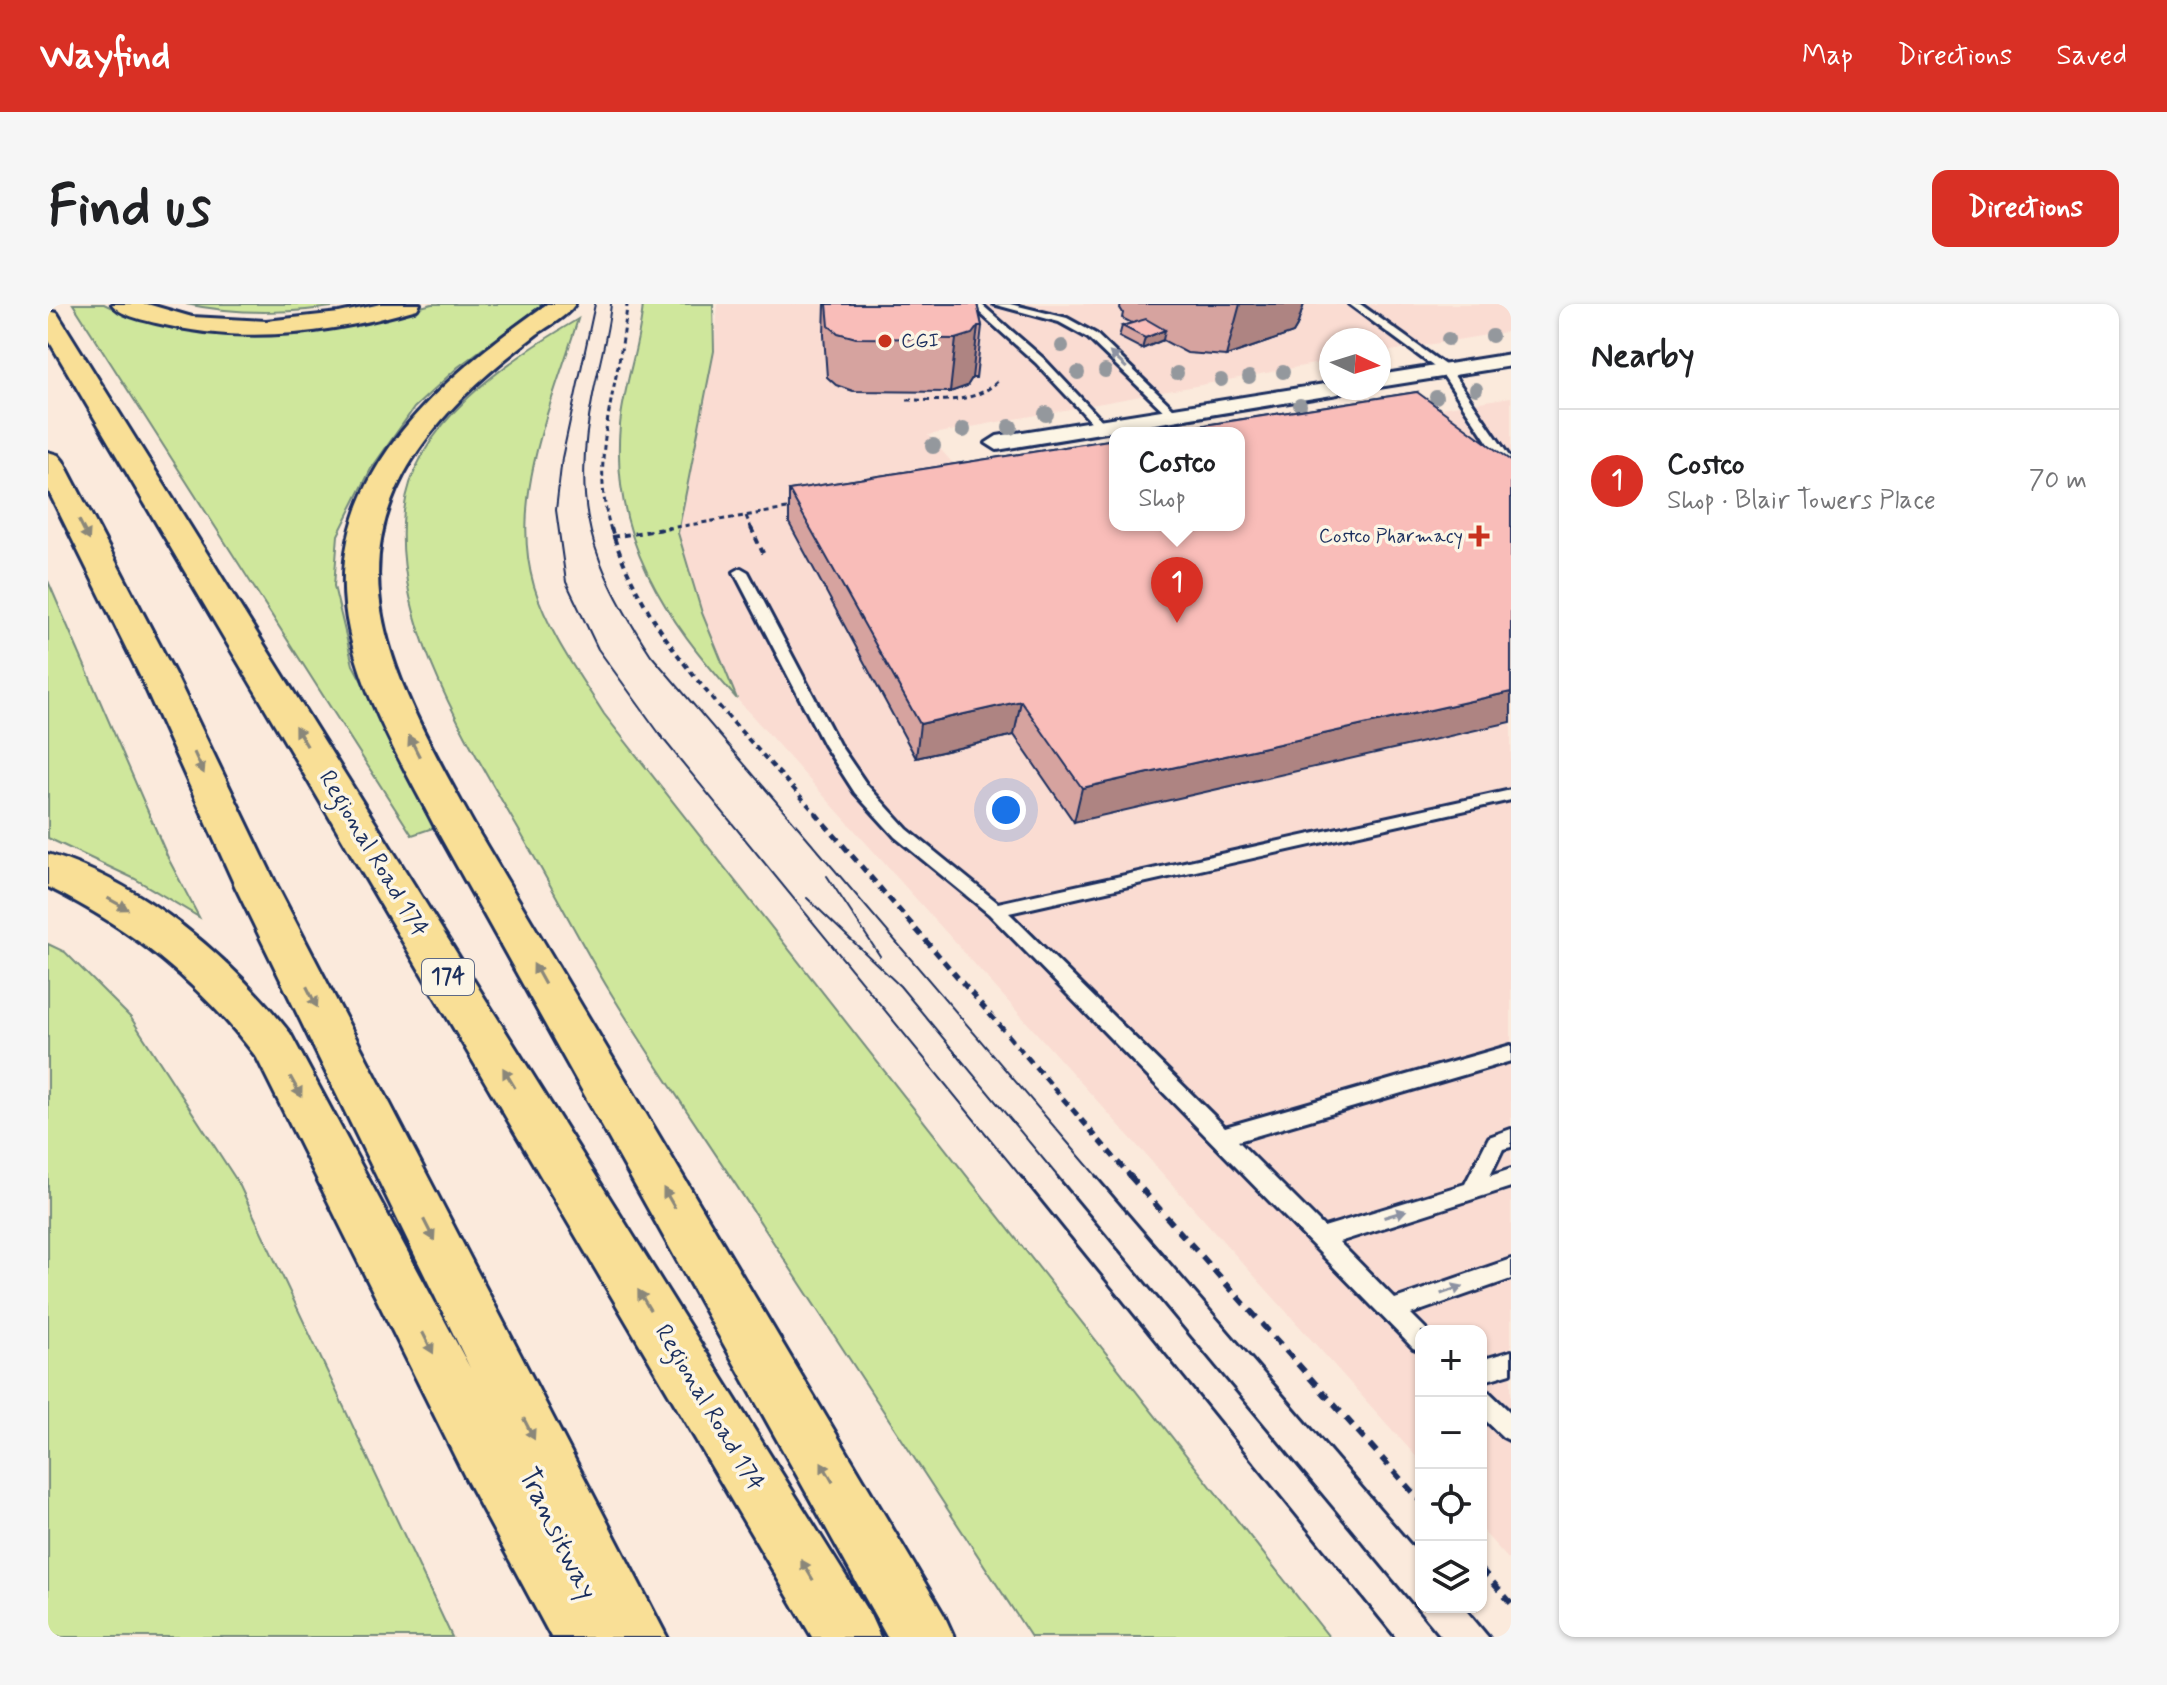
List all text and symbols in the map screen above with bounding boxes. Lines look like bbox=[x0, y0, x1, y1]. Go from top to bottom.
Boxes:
text: Wayfind bbox=[40, 32, 170, 81]
text: Map bbox=[1802, 38, 1853, 75]
text: Directions bbox=[1897, 38, 2012, 75]
text: Saved bbox=[2056, 38, 2127, 75]
button: Directions bbox=[1932, 170, 2119, 247]
text: Find us bbox=[48, 172, 211, 245]
place label: CGI bbox=[901, 328, 939, 355]
north arrow bbox=[1319, 328, 1391, 400]
marker: CGI bbox=[876, 332, 894, 350]
text: Nearby bbox=[1591, 334, 1695, 379]
one-way arrow bbox=[1109, 352, 1128, 370]
popup bbox=[1109, 427, 1245, 531]
text: Costco bbox=[1138, 443, 1216, 482]
text: Costco bbox=[1667, 445, 1745, 484]
text: 1 bbox=[1611, 464, 1623, 498]
text: 70 m bbox=[2029, 464, 2087, 498]
text: Shop bbox=[1138, 482, 1186, 516]
text: Shop · Blair Towers Place bbox=[1667, 484, 1936, 518]
one-way arrow bbox=[78, 518, 91, 541]
place label: Costco Pharmacy bbox=[1319, 523, 1463, 550]
marker: Costco Pharmacy bbox=[1470, 527, 1488, 545]
pin: 1 bbox=[1151, 557, 1203, 623]
one-way arrow bbox=[294, 725, 308, 747]
one-way arrow bbox=[407, 734, 421, 757]
one-way arrow bbox=[192, 751, 206, 775]
street label: Regional Road 174 bbox=[308, 765, 435, 945]
your location bbox=[986, 790, 1026, 830]
one-way arrow bbox=[107, 896, 129, 910]
road number: 174 bbox=[422, 959, 474, 995]
one-way arrow bbox=[532, 962, 546, 985]
one-way arrow bbox=[306, 986, 319, 1009]
one-way arrow bbox=[502, 1067, 516, 1089]
one-way arrow bbox=[289, 1076, 303, 1098]
one-way arrow bbox=[663, 1187, 676, 1210]
one-way arrow bbox=[1383, 1208, 1407, 1220]
one-way arrow bbox=[422, 1218, 435, 1241]
one-way arrow bbox=[1440, 1283, 1464, 1295]
one-way arrow bbox=[637, 1289, 651, 1311]
street label: Regional Road 174 bbox=[644, 1319, 771, 1499]
map controls bbox=[1415, 1325, 1487, 1613]
button: + bbox=[1415, 1325, 1487, 1397]
one-way arrow bbox=[421, 1332, 435, 1355]
button: − bbox=[1415, 1397, 1487, 1469]
one-way arrow bbox=[522, 1418, 536, 1441]
one-way arrow bbox=[820, 1461, 834, 1483]
street label: Transitway bbox=[509, 1462, 605, 1606]
button: locate bbox=[1415, 1469, 1487, 1541]
button: layers bbox=[1415, 1541, 1487, 1613]
one-way arrow bbox=[800, 1559, 814, 1581]

